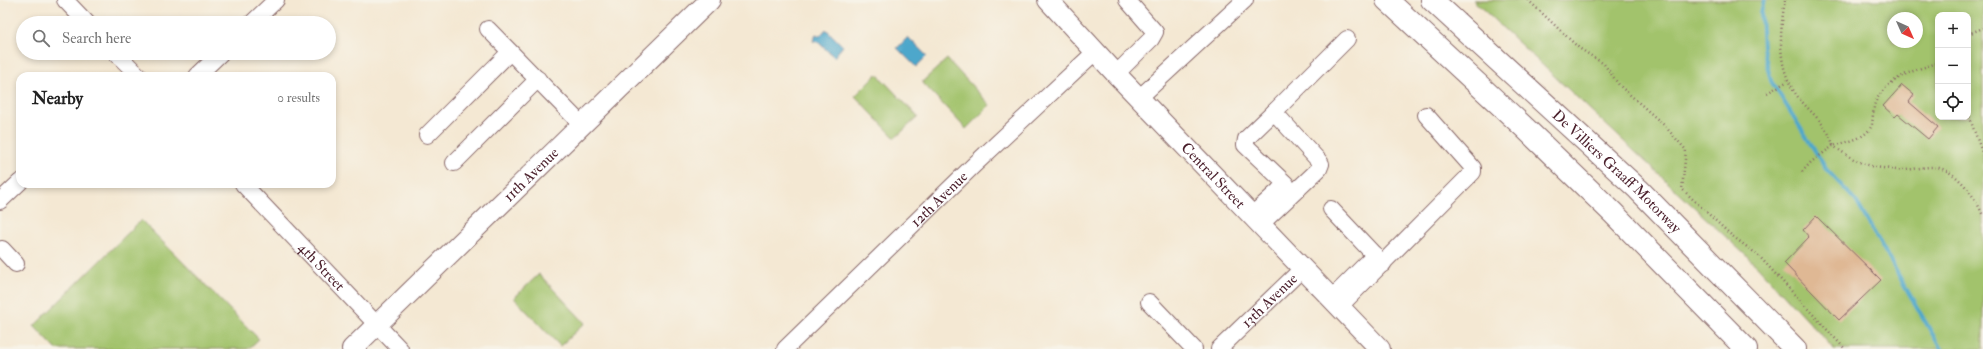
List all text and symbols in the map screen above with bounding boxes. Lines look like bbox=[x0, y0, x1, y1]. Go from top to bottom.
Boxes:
north arrow bbox=[1887, 12, 1923, 48]
map controls bbox=[1935, 12, 1971, 120]
button: + bbox=[1935, 12, 1971, 48]
search box bbox=[16, 16, 336, 60]
icon: search bbox=[30, 27, 52, 49]
text: Search here bbox=[62, 29, 131, 48]
button: − bbox=[1935, 48, 1971, 84]
button: locate bbox=[1935, 84, 1971, 120]
text: Nearby bbox=[32, 88, 83, 109]
text: 0 results bbox=[277, 90, 320, 106]
street label: De Villiers Graaff Motorway bbox=[1548, 105, 1686, 237]
street label: Central Street bbox=[1177, 138, 1250, 213]
street label: 11th Avenue bbox=[499, 143, 563, 206]
street label: 12th Avenue bbox=[906, 167, 972, 231]
street label: 4th Street bbox=[294, 238, 349, 295]
street label: 13th Avenue bbox=[1237, 269, 1301, 332]

